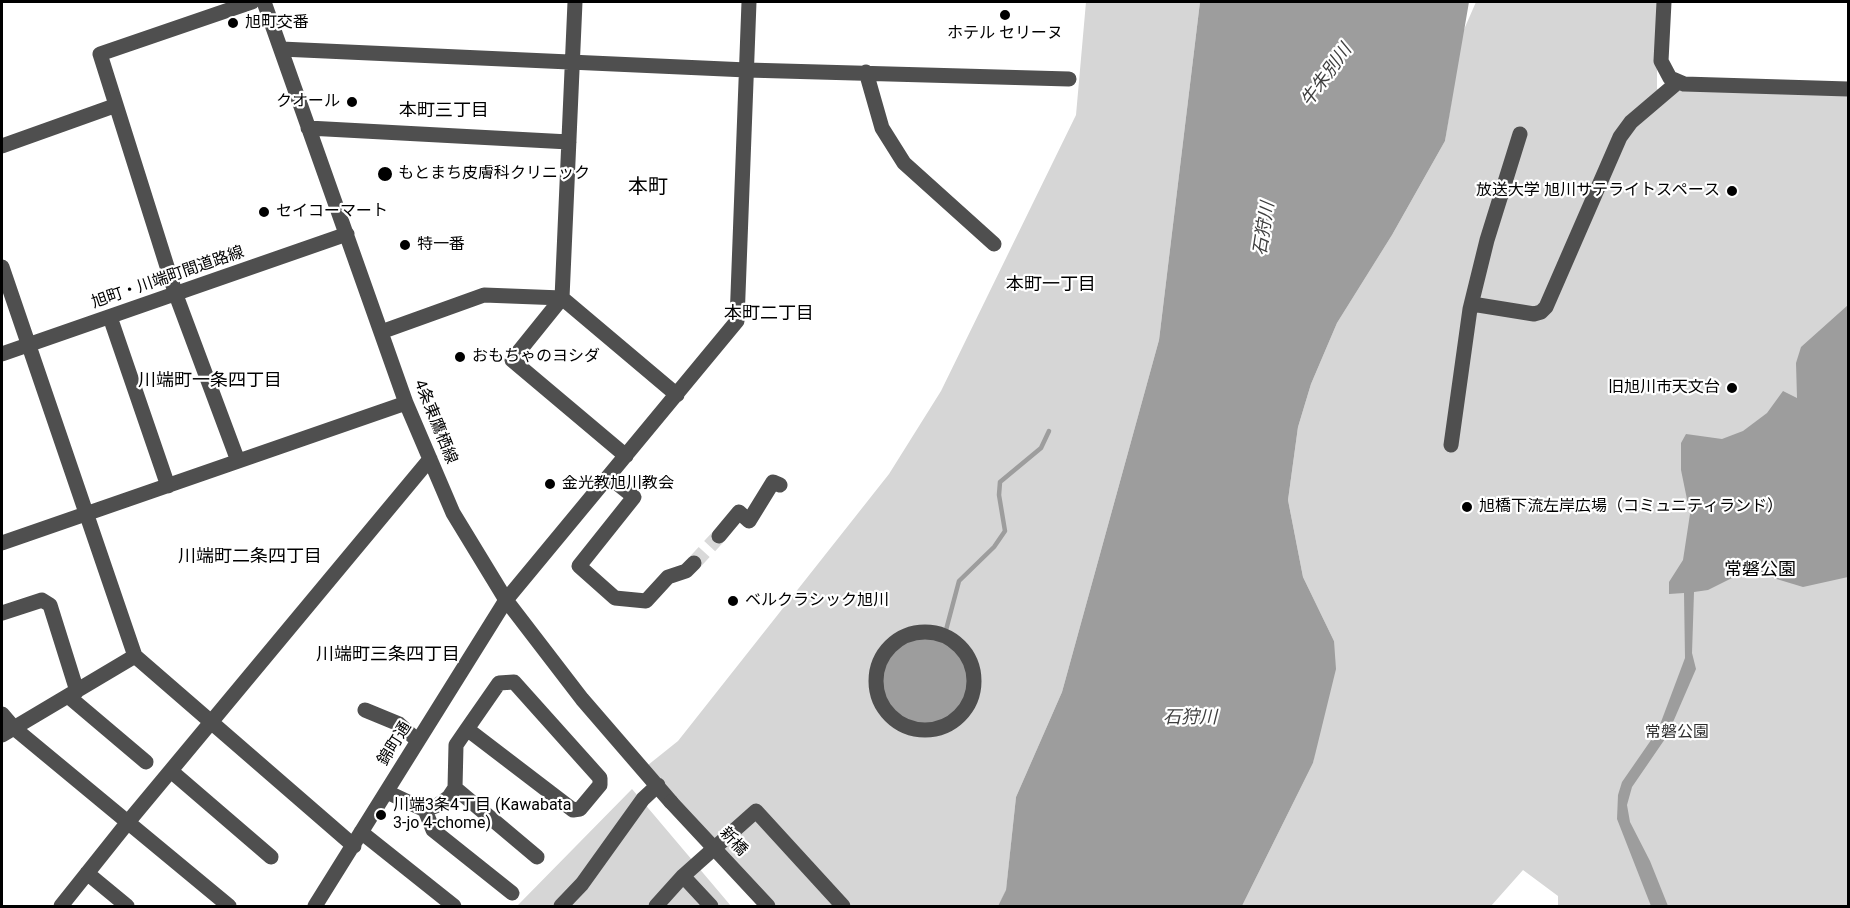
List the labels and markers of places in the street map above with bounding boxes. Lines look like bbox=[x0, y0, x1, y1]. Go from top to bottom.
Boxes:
marker: ホテル セリーヌ bbox=[998, 8, 1012, 22]
place label: 旭町交番 bbox=[245, 13, 309, 33]
marker: 旭町交番 bbox=[226, 16, 240, 30]
place label: ホテル セリーヌ bbox=[947, 24, 1063, 44]
place label: クオール bbox=[276, 92, 340, 112]
marker: クオール bbox=[345, 95, 359, 109]
place label: もとまち皮膚科クリニック bbox=[398, 164, 590, 184]
marker: もとまち皮膚科クリニック bbox=[376, 165, 394, 183]
place label: 放送大学 旭川サテライトスペース bbox=[1476, 181, 1720, 201]
marker: 放送大学 旭川サテライトスペース bbox=[1725, 184, 1739, 198]
place label: セイコーマート bbox=[276, 202, 388, 222]
marker: セイコーマート bbox=[257, 205, 271, 219]
place label: 特一番 bbox=[417, 235, 465, 255]
marker: 特一番 bbox=[398, 238, 412, 252]
place label: おもちゃのヨシダ bbox=[472, 347, 600, 367]
marker: おもちゃのヨシダ bbox=[453, 350, 467, 364]
place label: 旧旭川市天文台 bbox=[1608, 378, 1720, 398]
marker: 旧旭川市天文台 bbox=[1725, 381, 1739, 395]
place label: 金光教旭川教会 bbox=[562, 474, 674, 494]
marker: 金光教旭川教会 bbox=[543, 477, 557, 491]
place label: 旭橋下流左岸広場（コミュニティランド） bbox=[1479, 497, 1783, 517]
marker: 旭橋下流左岸広場（コミュニティランド） bbox=[1460, 500, 1474, 514]
place label: ベルクラシック旭川 bbox=[745, 591, 889, 611]
marker: ベルクラシック旭川 bbox=[726, 594, 740, 608]
place label: 川端3条4丁目 (Kawabata 3-jo 4-chome) bbox=[393, 796, 572, 834]
marker: 川端3条4丁目 (Kawabata 3-jo 4-chome) bbox=[374, 808, 388, 822]

